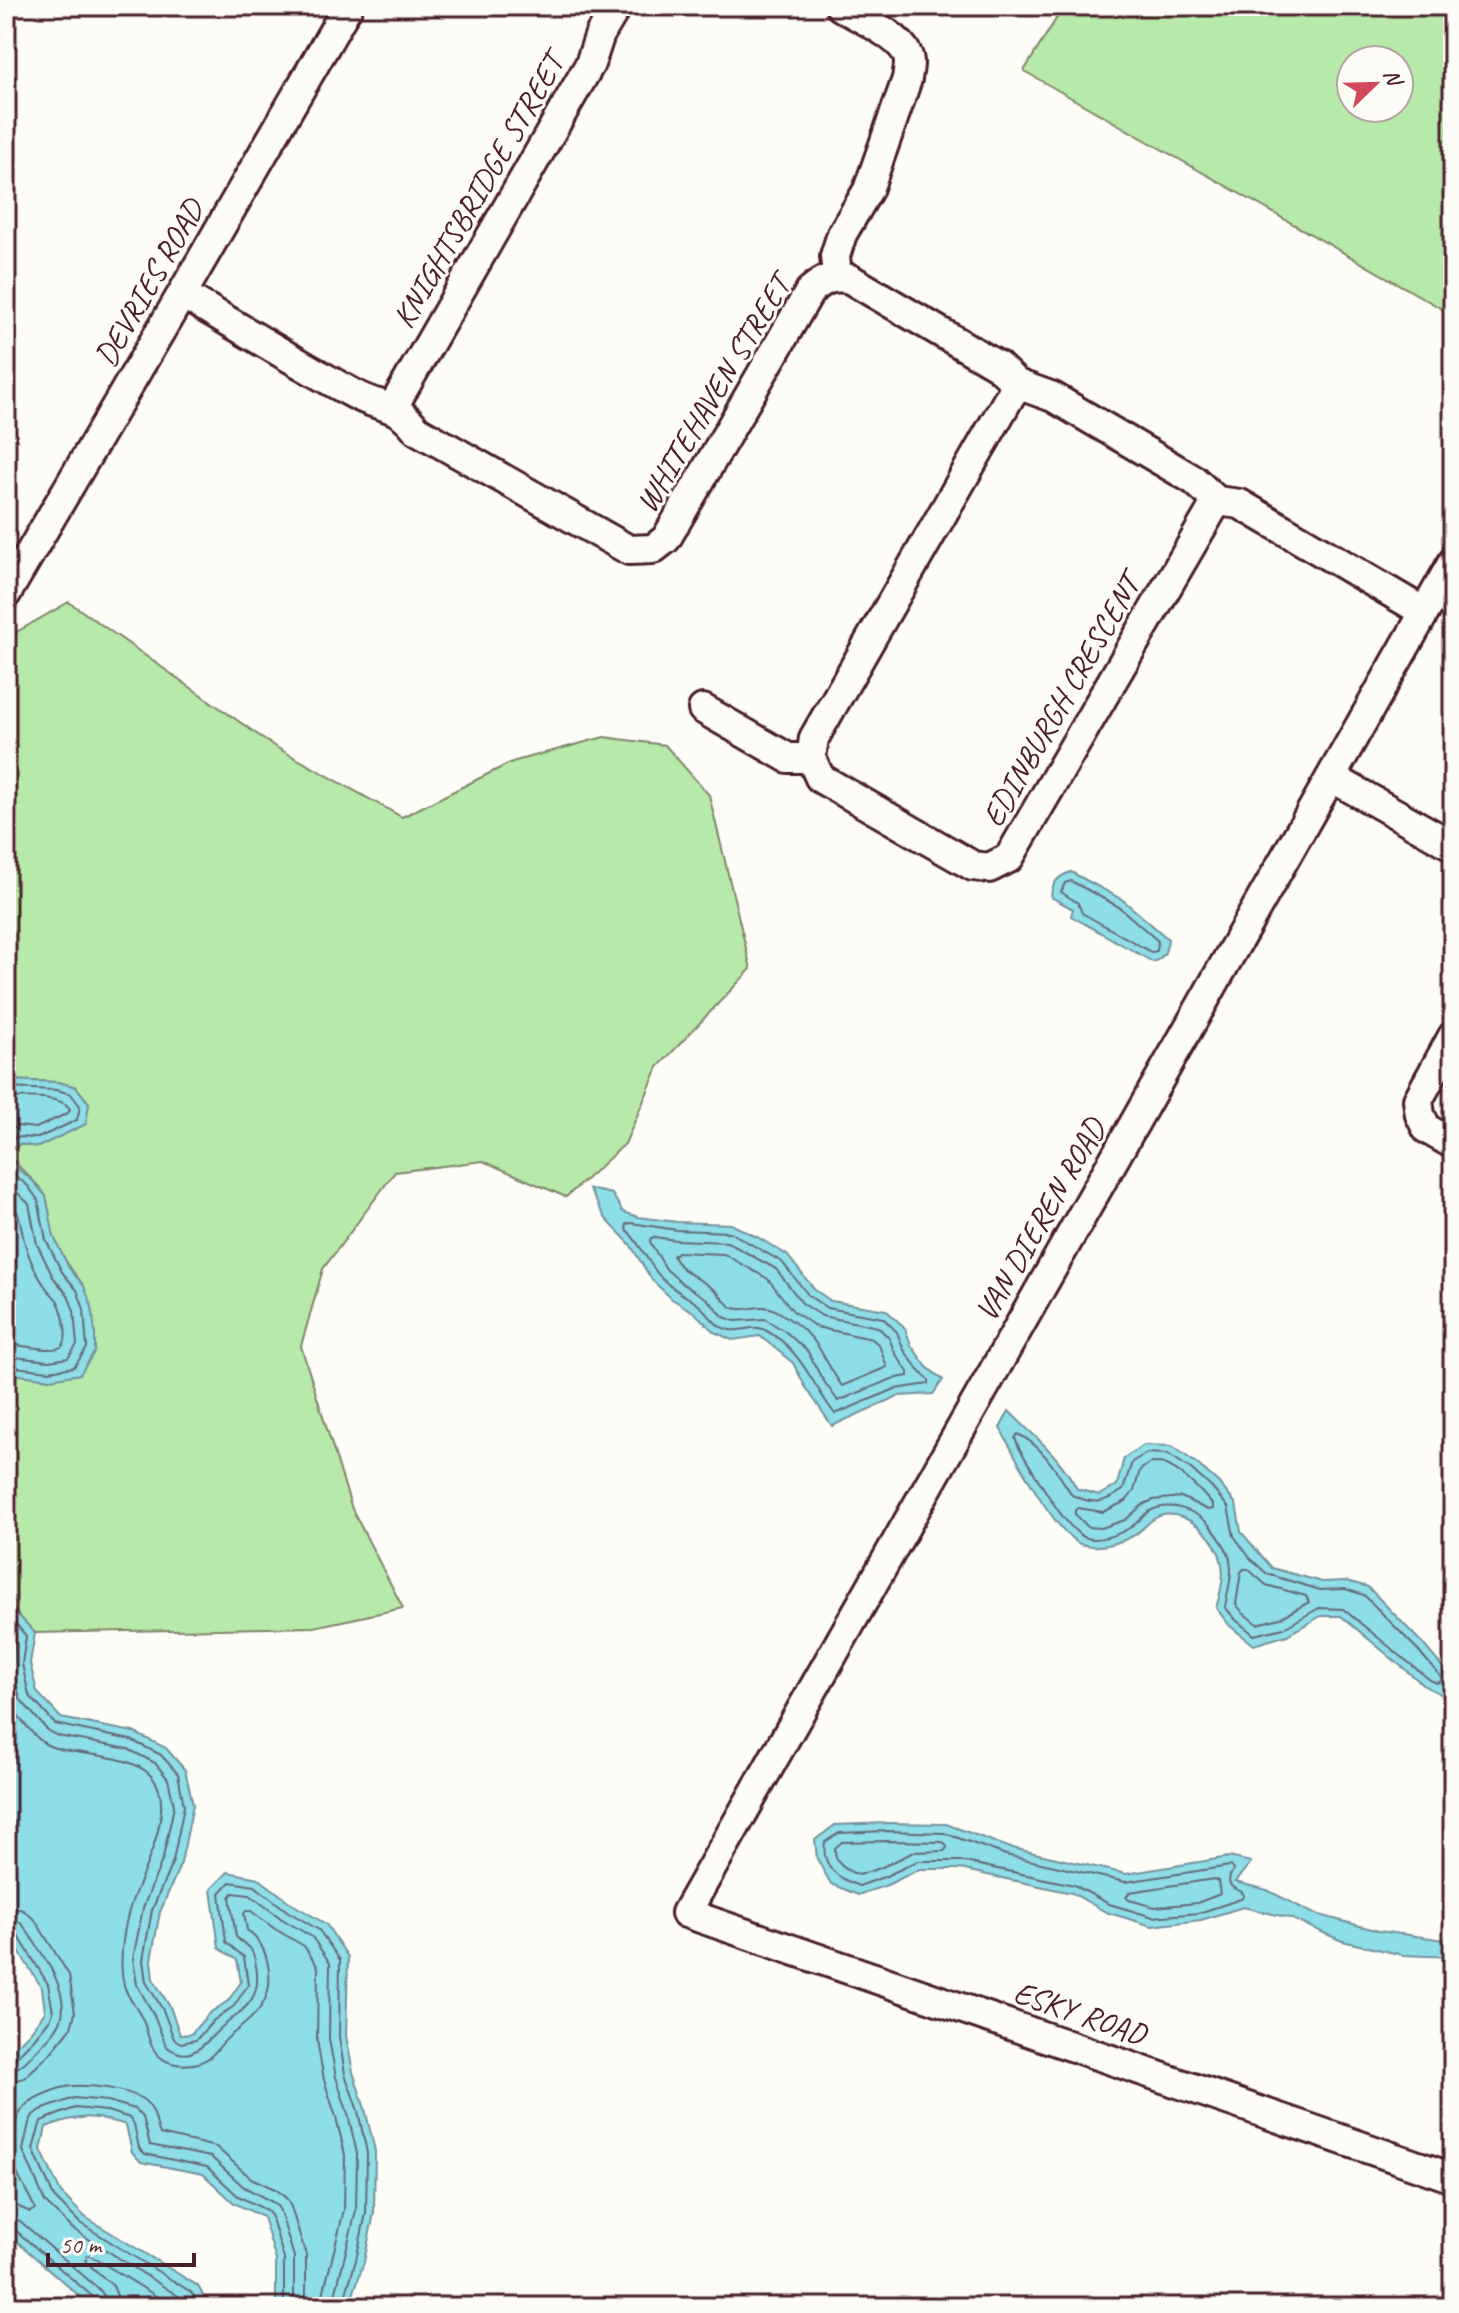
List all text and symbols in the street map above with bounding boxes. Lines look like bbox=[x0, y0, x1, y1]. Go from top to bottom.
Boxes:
street label: KNIGHTSBRIDGE STREET bbox=[383, 40, 577, 335]
north arrow bbox=[1335, 44, 1415, 124]
text: N bbox=[1377, 65, 1409, 91]
street label: DEVRIES ROAD bbox=[85, 190, 214, 373]
street label: WHITEHAVEN STREET bbox=[626, 263, 803, 520]
street label: EDINBURGH CRESCENT bbox=[972, 561, 1154, 834]
street label: VAN DIEREN ROAD bbox=[966, 1109, 1116, 1328]
street label: ESKY ROAD bbox=[1009, 1971, 1154, 2055]
scale bar bbox=[48, 2217, 194, 2267]
text: 50 m bbox=[60, 2230, 103, 2260]

